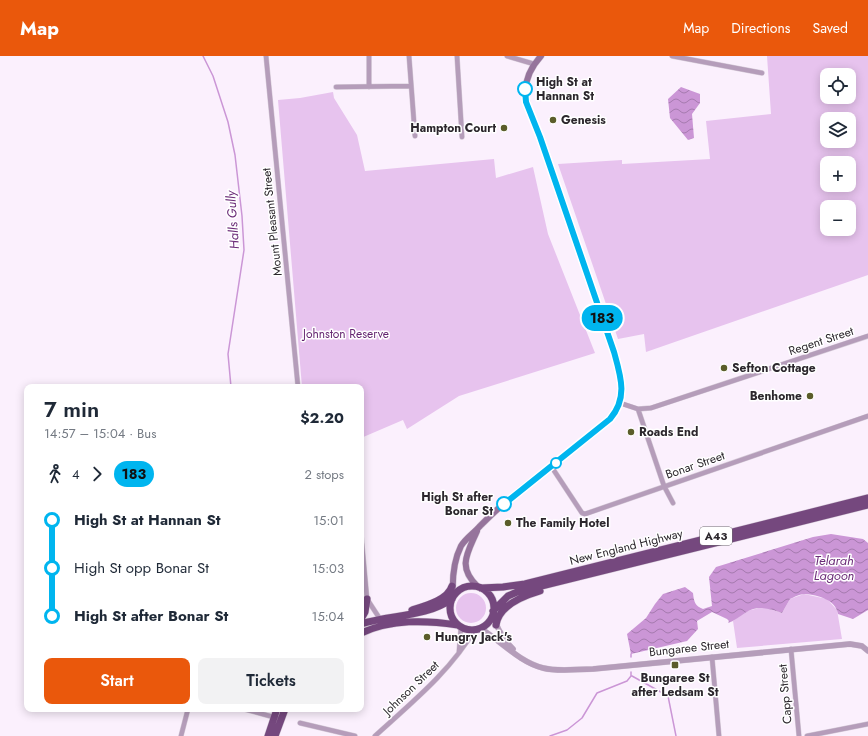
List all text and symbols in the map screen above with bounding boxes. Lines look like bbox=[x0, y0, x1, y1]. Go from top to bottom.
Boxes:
text: Map bbox=[20, 15, 59, 42]
text: Map bbox=[683, 18, 709, 38]
text: Directions bbox=[731, 18, 791, 38]
text: Saved bbox=[813, 18, 848, 38]
map controls bbox=[820, 68, 856, 236]
button: locate bbox=[820, 68, 856, 104]
place label: High St at Hannan St bbox=[536, 73, 594, 105]
marker: High St at Hannan St bbox=[517, 81, 533, 97]
place label: Genesis bbox=[561, 111, 606, 129]
button: layers bbox=[820, 112, 856, 148]
marker: Genesis bbox=[548, 115, 558, 125]
place label: Hampton Court bbox=[410, 119, 496, 137]
marker: Hampton Court bbox=[499, 123, 509, 133]
button: + bbox=[820, 156, 856, 192]
street label: Mount Pleasant Street bbox=[257, 167, 287, 277]
water label: Halls Gully bbox=[221, 189, 244, 250]
button: − bbox=[820, 200, 856, 236]
line badge: 183 bbox=[579, 305, 625, 331]
text: 183 bbox=[590, 308, 614, 328]
street label: Regent Street bbox=[786, 322, 856, 360]
park label: Johnston Reserve bbox=[301, 325, 389, 343]
place label: Sefton Cottage bbox=[732, 359, 816, 377]
marker: Sefton Cottage bbox=[719, 363, 729, 373]
place label: Benhome bbox=[750, 387, 802, 405]
marker: Benhome bbox=[805, 391, 815, 401]
text: 7 min bbox=[44, 393, 99, 425]
text: $2.20 bbox=[300, 407, 344, 429]
place label: Roads End bbox=[639, 423, 698, 441]
text: 14:57 – 15:04 · Bus bbox=[44, 424, 156, 443]
marker: Roads End bbox=[626, 427, 636, 437]
street label: Bonar Street bbox=[663, 446, 727, 484]
unlabelled marker bbox=[550, 457, 562, 469]
icon: walk bbox=[44, 463, 66, 485]
icon: forward bbox=[86, 463, 108, 485]
text: 183 bbox=[122, 464, 146, 484]
text: 4 bbox=[72, 465, 80, 484]
text: 2 stops bbox=[305, 465, 344, 484]
place label: High St after Bonar St bbox=[421, 488, 493, 520]
marker: High St after Bonar St bbox=[496, 496, 512, 512]
text: High St at Hannan St bbox=[74, 509, 221, 531]
text: 15:01 bbox=[313, 511, 344, 530]
place label: The Family Hotel bbox=[516, 514, 609, 532]
marker: The Family Hotel bbox=[503, 518, 513, 528]
street label: New England Highway bbox=[568, 524, 685, 570]
road number: A43 bbox=[700, 527, 732, 545]
water label: Telarah Lagoon bbox=[814, 551, 855, 585]
text: High St opp Bonar St bbox=[74, 557, 209, 579]
text: 15:03 bbox=[312, 559, 344, 578]
text: High St after Bonar St bbox=[74, 605, 228, 627]
text: 15:04 bbox=[312, 607, 344, 626]
place label: Hungry Jack's bbox=[435, 628, 512, 646]
marker: Hungry Jack's bbox=[422, 632, 432, 642]
street label: Bungaree Street bbox=[648, 635, 730, 661]
street label: Johnson Street bbox=[377, 656, 443, 721]
button: Start bbox=[44, 658, 190, 704]
button: Tickets bbox=[198, 658, 344, 704]
marker: Bungaree St after Ledsam St bbox=[670, 660, 680, 670]
street label: Capp Street bbox=[773, 663, 797, 725]
place label: Bungaree St after Ledsam St bbox=[631, 669, 719, 701]

